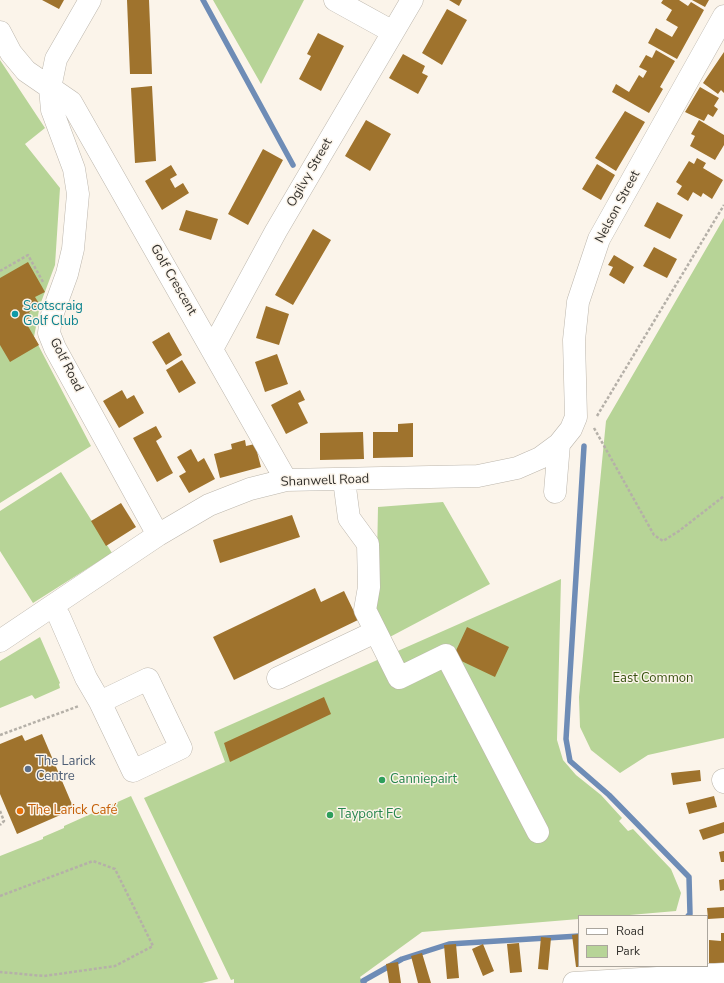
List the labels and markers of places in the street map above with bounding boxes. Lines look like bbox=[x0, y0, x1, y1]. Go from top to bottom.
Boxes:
place label: Scotscraig Golf Club bbox=[23, 299, 83, 330]
marker: Scotscraig Golf Club bbox=[10, 309, 20, 319]
place label: The Larick Centre bbox=[36, 754, 96, 785]
marker: The Larick Centre bbox=[23, 764, 33, 774]
place label: Canniepairt bbox=[390, 772, 457, 788]
marker: Canniepairt bbox=[377, 775, 387, 785]
place label: The Larick Café bbox=[28, 803, 117, 819]
marker: The Larick Café bbox=[15, 806, 25, 816]
place label: Tayport FC bbox=[338, 807, 402, 823]
marker: Tayport FC bbox=[325, 810, 335, 820]

